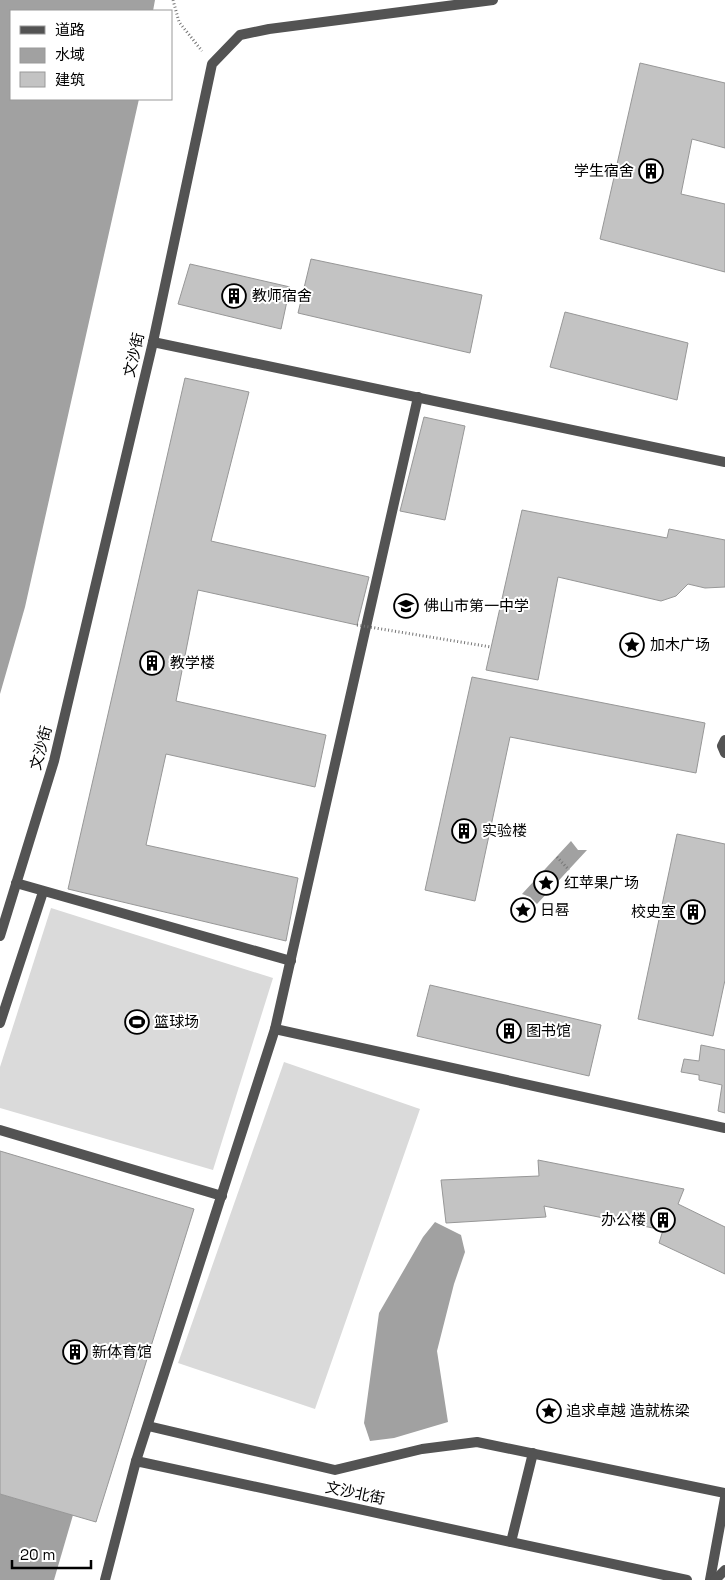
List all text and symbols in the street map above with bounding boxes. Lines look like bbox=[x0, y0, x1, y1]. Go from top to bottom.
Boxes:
legend bbox=[10, 10, 172, 100]
text: 道路 bbox=[55, 20, 85, 39]
text: 水域 bbox=[55, 45, 85, 64]
text: 建筑 bbox=[55, 70, 85, 89]
building icon: 学生宿舍 bbox=[638, 158, 664, 184]
place label: 学生宿舍 bbox=[574, 161, 634, 180]
building icon: 教师宿舍 bbox=[221, 283, 247, 309]
place label: 教师宿舍 bbox=[252, 286, 312, 305]
street label: 文沙街 bbox=[119, 331, 148, 379]
school or university icon: 佛山市第一中学 bbox=[393, 593, 419, 619]
place label: 佛山市第一中学 bbox=[424, 596, 529, 615]
place icon: 加木广场 bbox=[619, 632, 645, 658]
place label: 加木广场 bbox=[650, 635, 710, 654]
building icon: 教学楼 bbox=[139, 650, 165, 676]
place label: 教学楼 bbox=[170, 653, 215, 672]
street label: 文沙街 bbox=[26, 724, 56, 772]
building icon: 实验楼 bbox=[451, 818, 477, 844]
place label: 实验楼 bbox=[482, 821, 527, 840]
place icon: 红苹果广场 bbox=[533, 870, 559, 896]
place label: 红苹果广场 bbox=[564, 873, 639, 892]
place icon: 日晷 bbox=[510, 897, 536, 923]
building icon: 校史室 bbox=[680, 899, 706, 925]
place label: 日晷 bbox=[540, 900, 570, 919]
place label: 校史室 bbox=[631, 902, 676, 921]
sports icon: 篮球场 bbox=[124, 1009, 150, 1035]
place label: 篮球场 bbox=[154, 1012, 199, 1031]
building icon: 图书馆 bbox=[496, 1018, 522, 1044]
place label: 图书馆 bbox=[526, 1021, 571, 1040]
building icon: 办公楼 bbox=[650, 1207, 676, 1233]
place label: 办公楼 bbox=[601, 1210, 646, 1229]
building icon: 新体育馆 bbox=[62, 1339, 88, 1365]
place label: 新体育馆 bbox=[92, 1342, 152, 1361]
place icon: 追求卓越 造就栋梁 bbox=[536, 1398, 562, 1424]
place label: 追求卓越 造就栋梁 bbox=[566, 1401, 690, 1420]
street label: 文沙北街 bbox=[324, 1477, 386, 1508]
scale bar bbox=[12, 1538, 91, 1570]
text: 20 m bbox=[20, 1545, 55, 1564]

